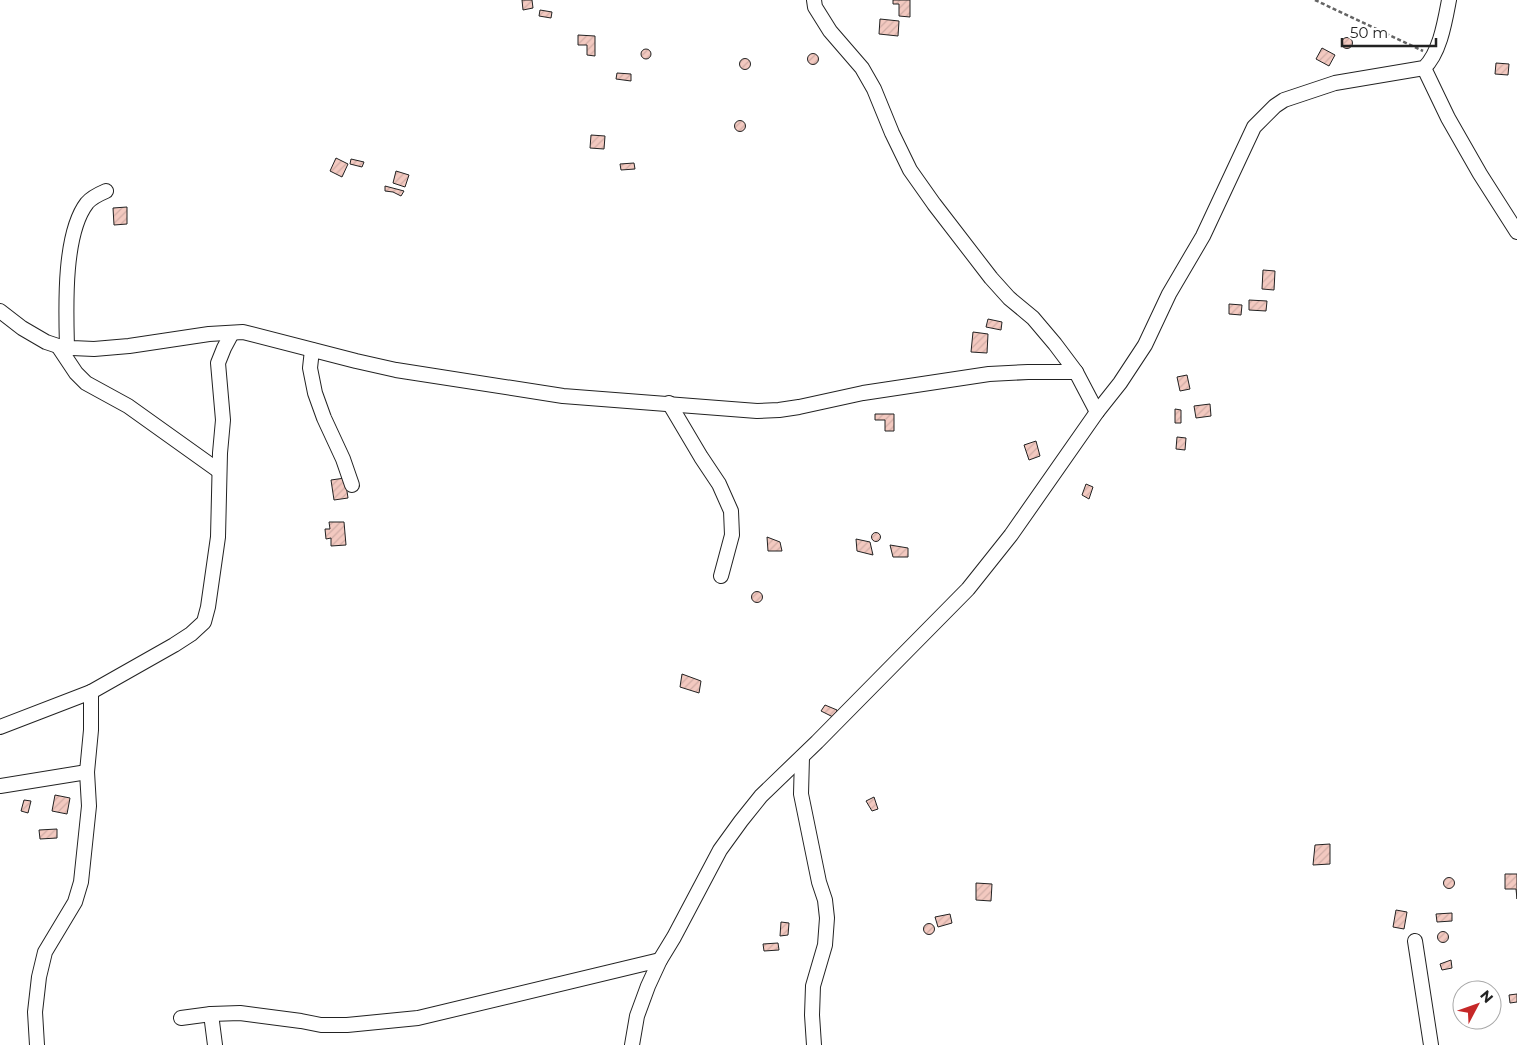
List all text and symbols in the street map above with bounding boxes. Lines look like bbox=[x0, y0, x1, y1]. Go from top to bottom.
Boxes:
scale bar bbox=[1342, 15, 1436, 47]
text: 50 m bbox=[1350, 23, 1388, 42]
north arrow bbox=[1452, 980, 1502, 1030]
text: N bbox=[1476, 986, 1497, 1007]

